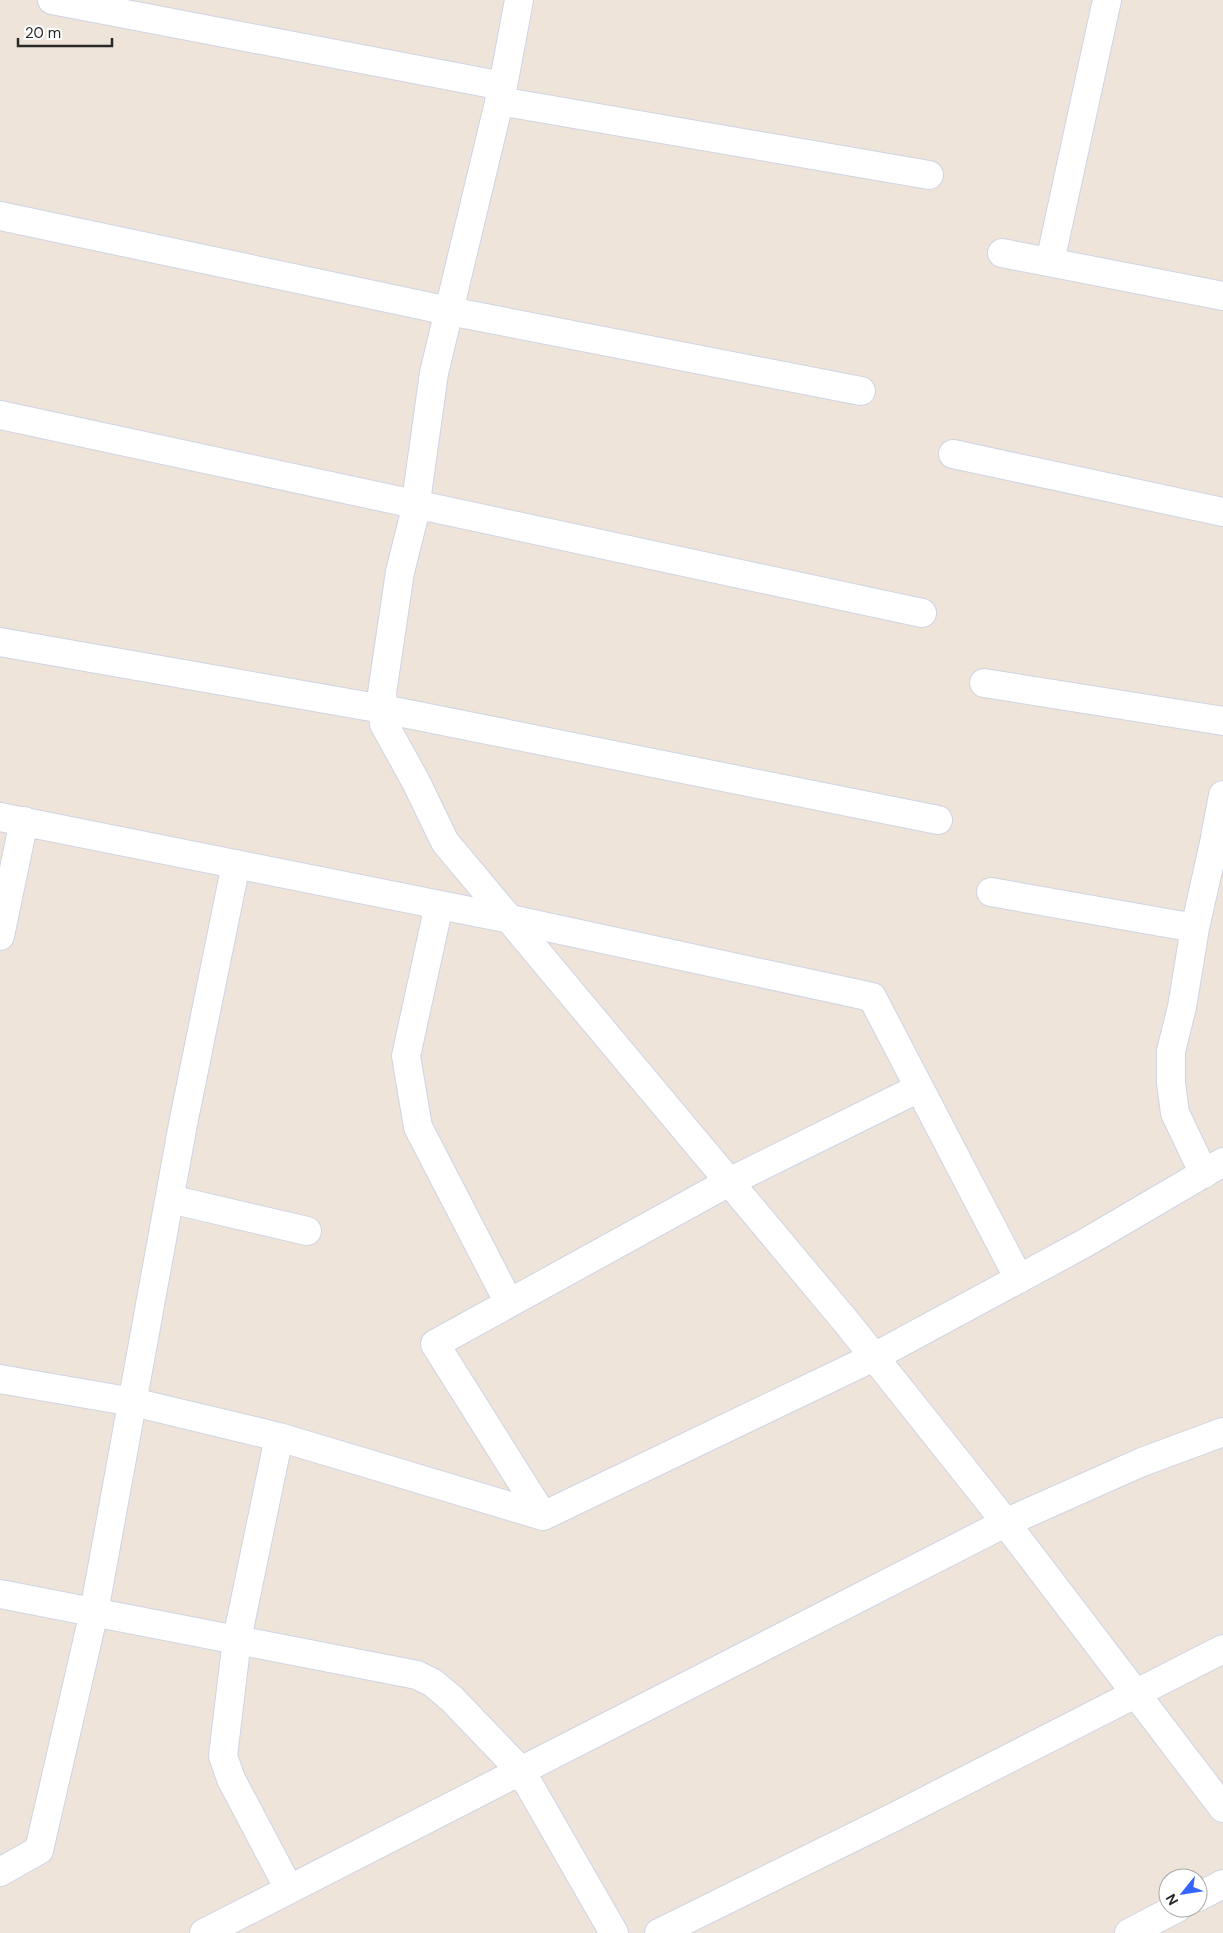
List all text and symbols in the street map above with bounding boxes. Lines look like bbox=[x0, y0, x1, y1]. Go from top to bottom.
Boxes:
scale bar bbox=[18, 15, 111, 47]
text: 20 m bbox=[25, 23, 61, 43]
north arrow bbox=[1158, 1868, 1208, 1918]
text: N bbox=[1161, 1891, 1182, 1908]

